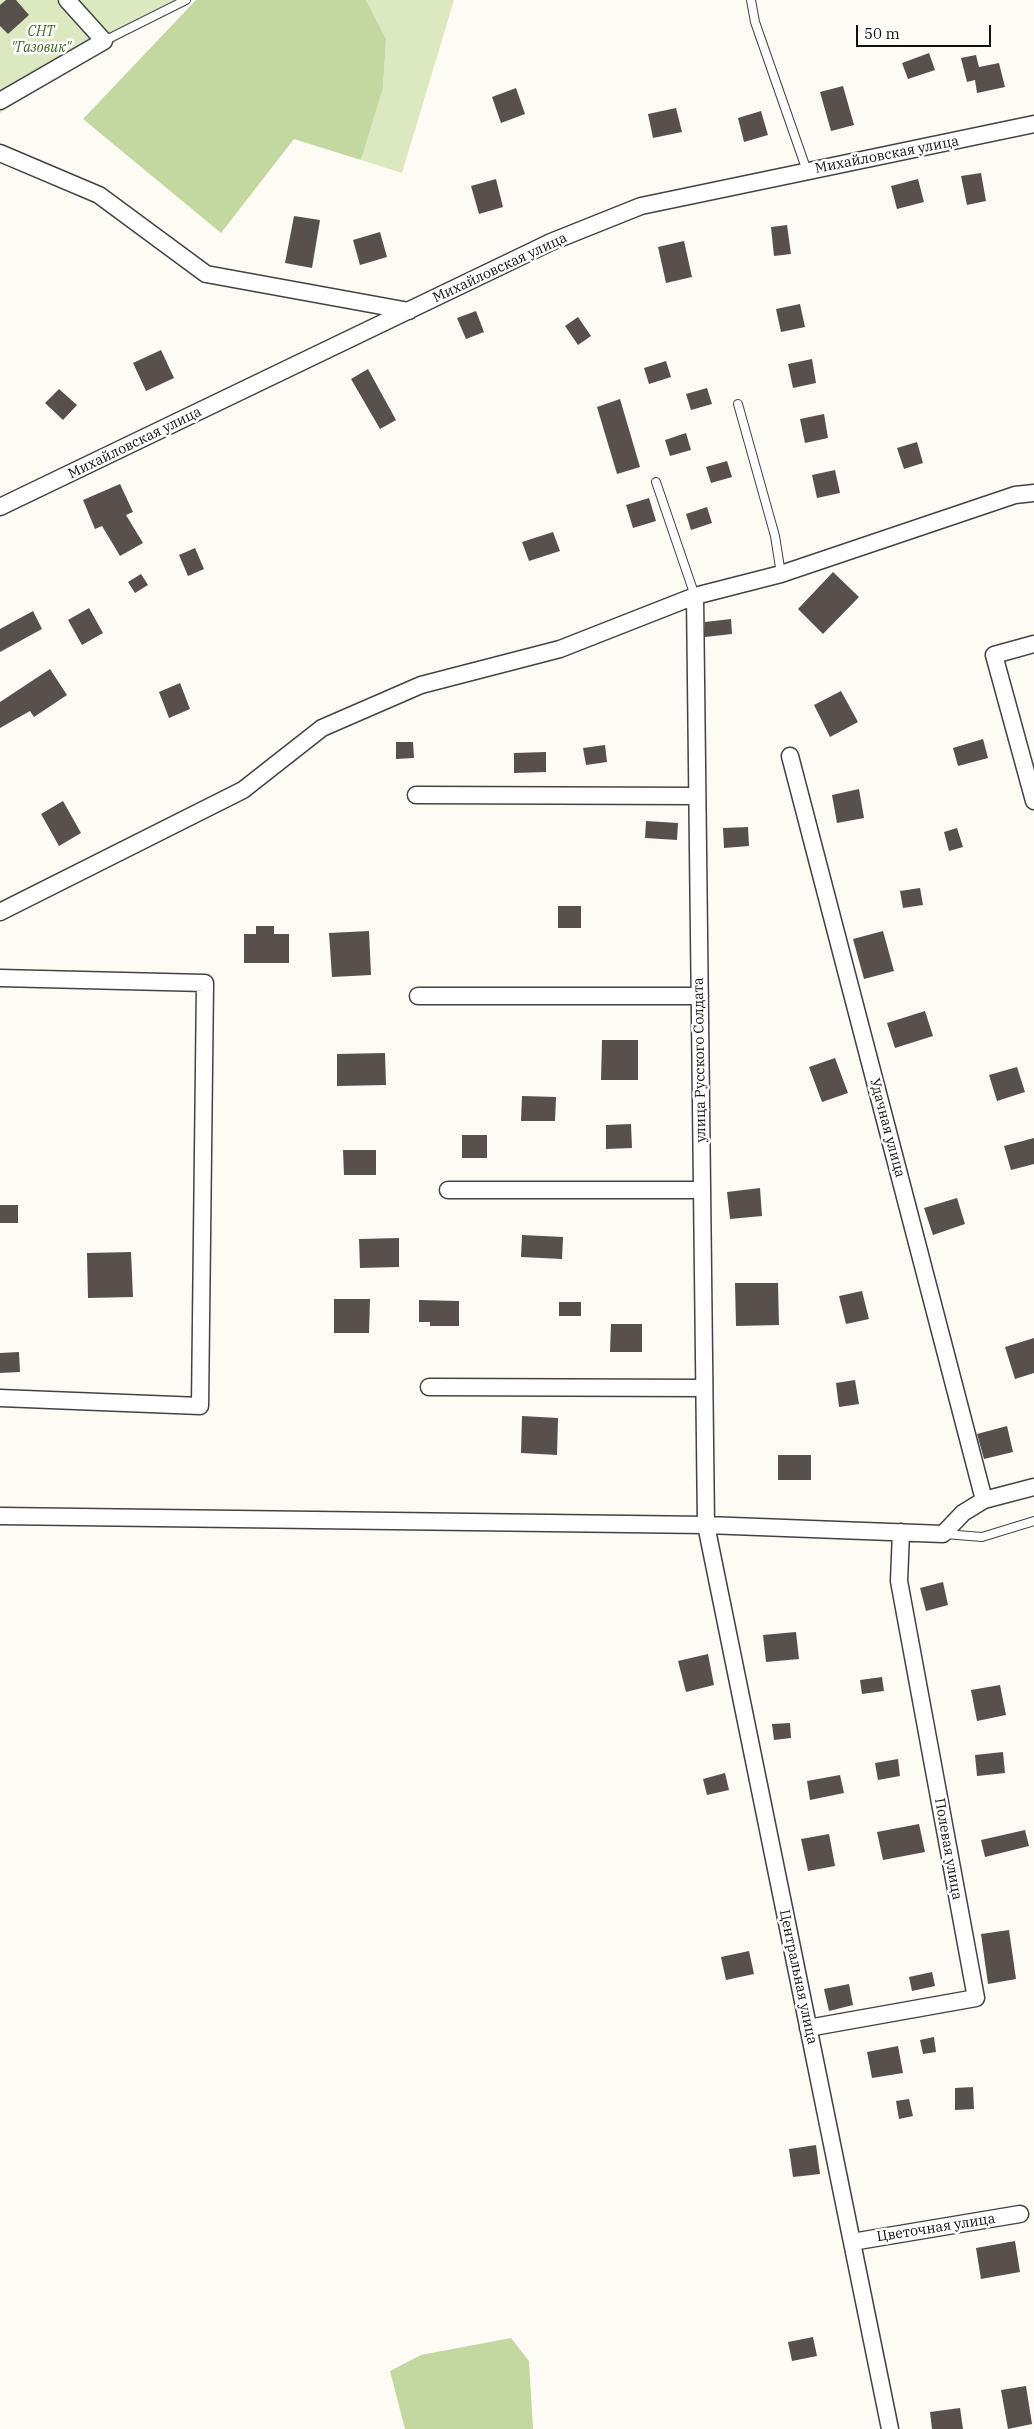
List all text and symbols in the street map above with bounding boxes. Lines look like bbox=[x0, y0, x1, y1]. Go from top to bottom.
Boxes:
scale bar bbox=[859, 15, 994, 47]
park label: СНТ "Газовик" bbox=[11, 24, 71, 56]
text: 50 m bbox=[864, 24, 900, 43]
street label: Михайловская улица bbox=[814, 133, 960, 177]
street label: Михайловская улица bbox=[430, 229, 570, 307]
street label: Михайловская улица bbox=[66, 403, 204, 483]
street label: улица Русского Солдата bbox=[690, 977, 710, 1143]
street label: Удачная улица bbox=[866, 1077, 908, 1179]
street label: Полевая улица bbox=[931, 1797, 965, 1901]
street label: Центральная улица bbox=[776, 1908, 820, 2046]
street label: Цветочная улица bbox=[875, 2210, 997, 2246]

